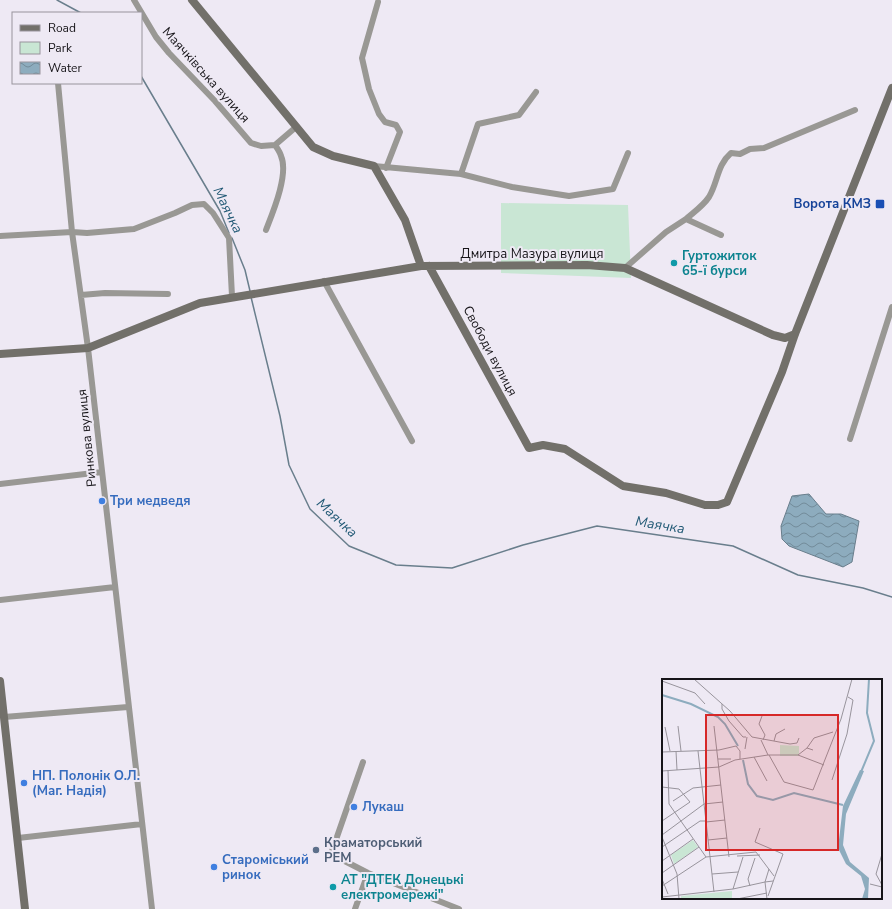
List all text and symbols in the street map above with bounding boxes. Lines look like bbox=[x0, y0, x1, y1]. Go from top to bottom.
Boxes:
legend bbox=[12, 12, 142, 84]
text: Road bbox=[48, 20, 76, 36]
street label: Маячківська вулиця bbox=[158, 23, 254, 127]
text: Park bbox=[48, 40, 73, 56]
text: Water bbox=[48, 60, 82, 76]
water label: Маячка bbox=[209, 183, 247, 237]
place label: Ворота КМЗ bbox=[793, 195, 871, 213]
marker: Ворота КМЗ bbox=[874, 198, 886, 210]
street label: Дмитра Мазура вулиця bbox=[461, 245, 603, 263]
place label: Гуртожиток 65-ї бурси bbox=[682, 247, 757, 280]
marker: Гуртожиток 65-ї бурси bbox=[669, 258, 679, 268]
street label: Свободи вулиця bbox=[459, 303, 521, 399]
street label: Ринкова вулиця bbox=[73, 388, 101, 488]
place label: Три медведя bbox=[110, 492, 191, 510]
water label: Маячка bbox=[312, 494, 362, 542]
marker: Три медведя bbox=[97, 496, 107, 506]
water label: Маячка bbox=[634, 512, 686, 538]
inset map bbox=[662, 679, 882, 899]
place label: НП. Полонік О.Л. (Маг. Надія) bbox=[32, 767, 140, 800]
marker: НП. Полонік О.Л. (Маг. Надія) bbox=[19, 778, 29, 788]
place label: Лукаш bbox=[362, 798, 404, 816]
marker: Лукаш bbox=[349, 802, 359, 812]
place label: Краматорський РЕМ bbox=[324, 834, 422, 867]
marker: Краматорський РЕМ bbox=[311, 845, 321, 855]
place label: Староміський ринок bbox=[222, 851, 309, 884]
marker: Староміський ринок bbox=[209, 862, 219, 872]
place label: АТ "ДТЕК Донецькі електромережі" bbox=[341, 871, 464, 904]
marker: АТ "ДТЕК Донецькі електромережі" bbox=[328, 882, 338, 892]

